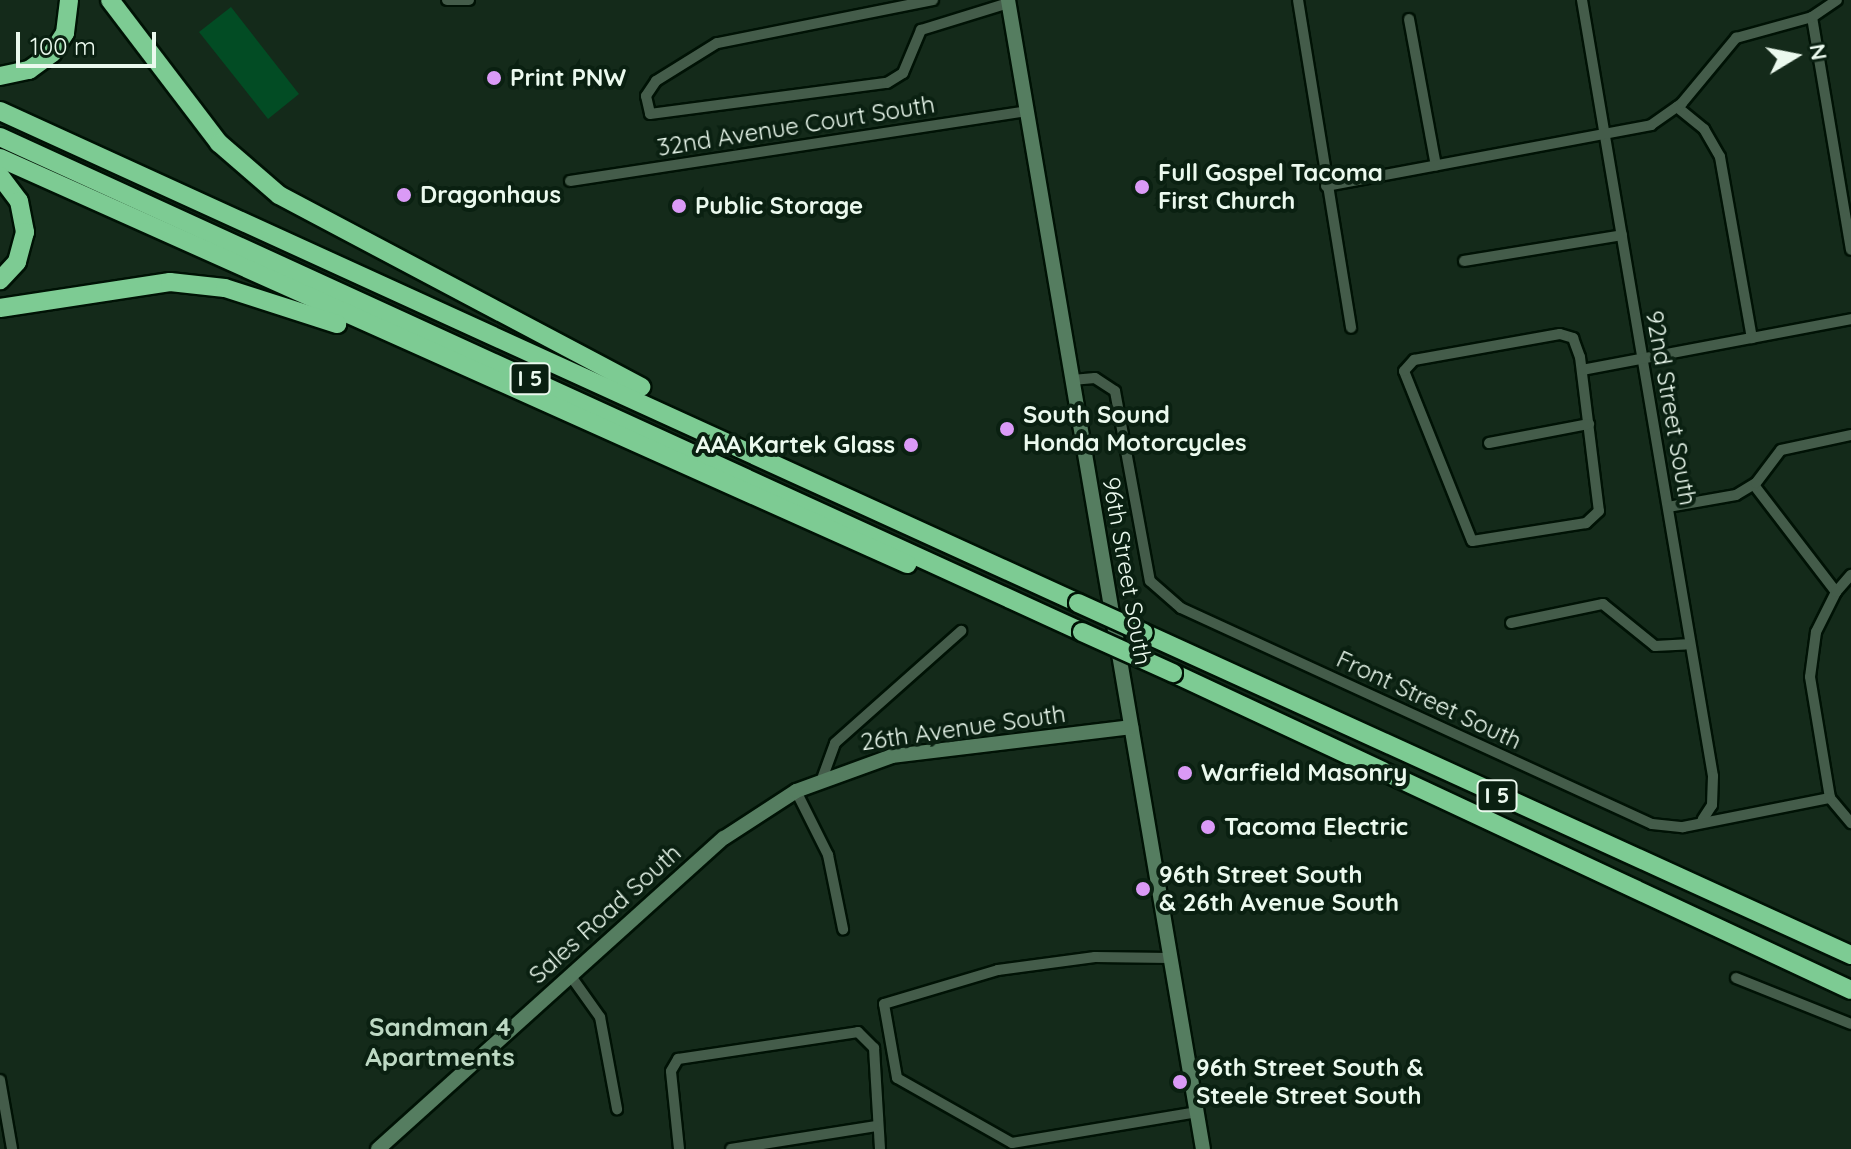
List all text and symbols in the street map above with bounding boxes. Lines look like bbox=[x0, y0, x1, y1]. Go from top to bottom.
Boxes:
scale bar bbox=[20, 16, 160, 66]
north arrow bbox=[1755, 16, 1835, 96]
text: 100 m bbox=[30, 31, 96, 61]
text: N bbox=[1803, 41, 1834, 62]
place label: Print PNW bbox=[510, 64, 626, 92]
marker: Print PNW bbox=[485, 69, 503, 87]
street label: 32nd Avenue Court South bbox=[655, 90, 937, 162]
place label: Full Gospel Tacoma First Church bbox=[1158, 159, 1383, 215]
marker: Full Gospel Tacoma First Church bbox=[1133, 178, 1151, 196]
place label: Dragonhaus bbox=[420, 181, 561, 209]
marker: Dragonhaus bbox=[395, 186, 413, 204]
place label: Public Storage bbox=[695, 192, 863, 220]
marker: Public Storage bbox=[670, 197, 688, 215]
street label: 92nd Street South bbox=[1640, 308, 1702, 508]
road number: I 5 bbox=[508, 361, 552, 397]
place label: South Sound Honda Motorcycles bbox=[1023, 401, 1246, 457]
marker: South Sound Honda Motorcycles bbox=[998, 420, 1016, 438]
place label: AAA Kartek Glass bbox=[695, 431, 895, 459]
marker: AAA Kartek Glass bbox=[902, 436, 920, 454]
street label: 96th Street South bbox=[1096, 475, 1158, 667]
street label: Front Street South bbox=[1332, 645, 1526, 755]
street label: 26th Avenue South bbox=[859, 699, 1067, 757]
place label: Warfield Masonry bbox=[1201, 759, 1407, 787]
marker: Warfield Masonry bbox=[1176, 764, 1194, 782]
road number: I 5 bbox=[1475, 778, 1519, 814]
place label: Tacoma Electric bbox=[1224, 813, 1408, 841]
marker: Tacoma Electric bbox=[1199, 818, 1217, 836]
street label: Sales Road South bbox=[523, 838, 687, 990]
place label: 96th Street South & 26th Avenue South bbox=[1159, 861, 1399, 917]
marker: 96th Street South & 26th Avenue South bbox=[1134, 880, 1152, 898]
district label: Sandman 4 Apartments bbox=[365, 1011, 515, 1072]
place label: 96th Street South & Steele Street South bbox=[1196, 1054, 1423, 1110]
marker: 96th Street South & Steele Street South bbox=[1171, 1073, 1189, 1091]

